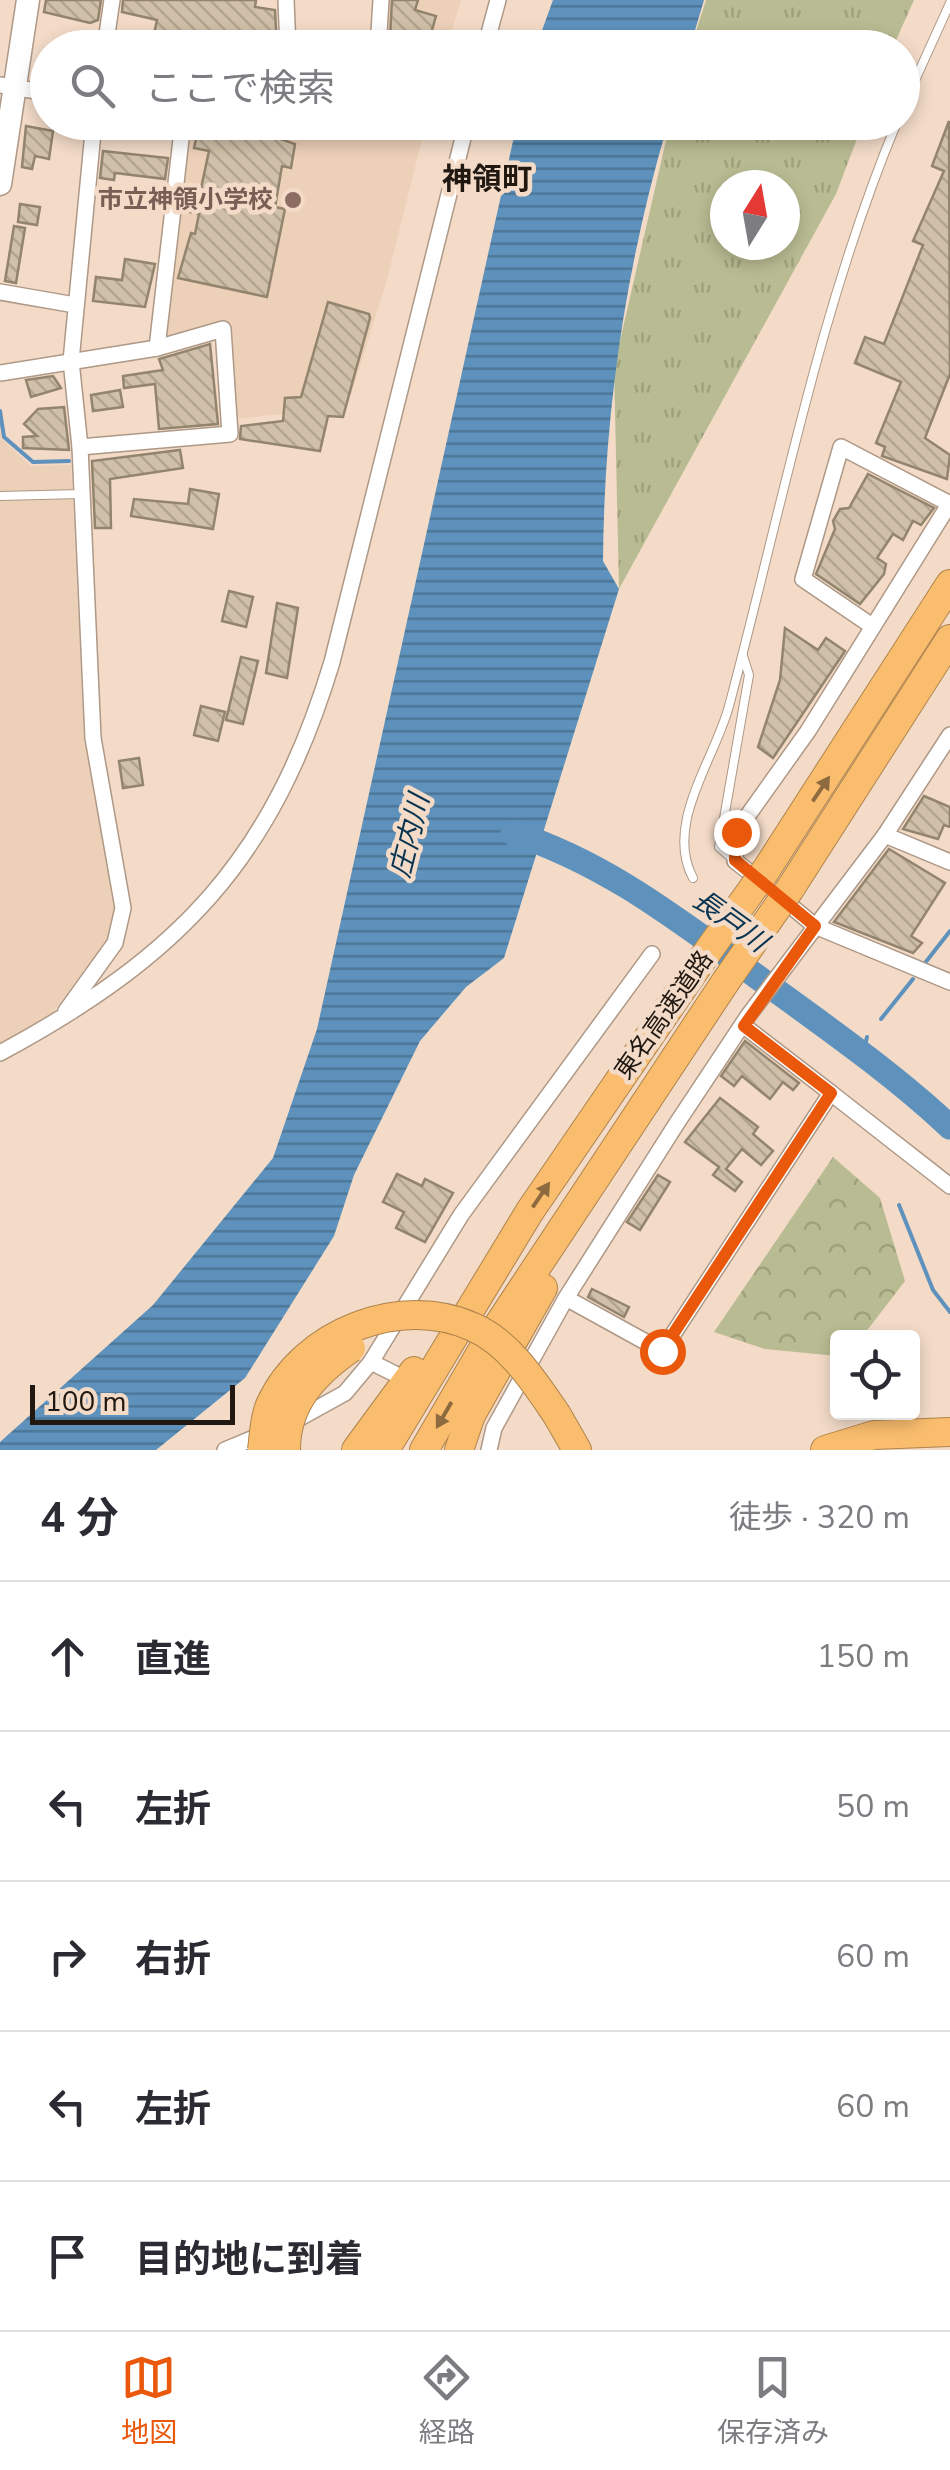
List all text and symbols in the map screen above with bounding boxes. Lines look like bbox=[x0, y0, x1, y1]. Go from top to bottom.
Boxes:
search box bbox=[30, 30, 920, 140]
icon: search bbox=[65, 58, 120, 113]
text: ここで検索 bbox=[145, 63, 335, 114]
district label: 神領町 bbox=[442, 159, 532, 200]
north arrow bbox=[710, 170, 800, 260]
place label: 市立神領小学校 bbox=[98, 183, 273, 217]
marker: 市立神領小学校 bbox=[282, 189, 304, 211]
one-way arrow bbox=[811, 776, 830, 803]
water label: 庄内川 bbox=[381, 788, 439, 881]
route end bbox=[714, 810, 760, 856]
water label: 長戸川 bbox=[685, 881, 778, 963]
street label: 東名高速道路 bbox=[607, 944, 721, 1086]
one-way arrow bbox=[531, 1181, 550, 1208]
route start bbox=[640, 1329, 686, 1375]
map controls bbox=[830, 1330, 920, 1420]
button: locate bbox=[830, 1330, 920, 1420]
scale bar bbox=[30, 1380, 235, 1424]
text: 100 m bbox=[45, 1383, 127, 1421]
one-way arrow bbox=[436, 1401, 453, 1429]
text: 4 分 bbox=[40, 1490, 119, 1547]
text: 徒歩 · 320 m bbox=[729, 1496, 910, 1539]
icon: ahead bbox=[40, 1629, 95, 1684]
text: 直進 bbox=[135, 1634, 211, 1685]
text: 150 m bbox=[817, 1635, 910, 1678]
icon: left bbox=[40, 1779, 95, 1834]
text: 左折 bbox=[135, 1784, 211, 1835]
text: 50 m bbox=[836, 1785, 910, 1828]
icon: right bbox=[40, 1929, 95, 1984]
text: 右折 bbox=[135, 1934, 211, 1985]
text: 60 m bbox=[836, 1935, 910, 1978]
icon: left bbox=[40, 2079, 95, 2134]
text: 左折 bbox=[135, 2084, 211, 2135]
text: 60 m bbox=[836, 2085, 910, 2128]
icon: arrive bbox=[40, 2229, 95, 2284]
text: 目的地に到着 bbox=[135, 2234, 363, 2285]
tab: 地図 bbox=[121, 2350, 177, 2452]
tab: 経路 bbox=[419, 2350, 475, 2452]
tab: 保存済み bbox=[717, 2350, 829, 2452]

